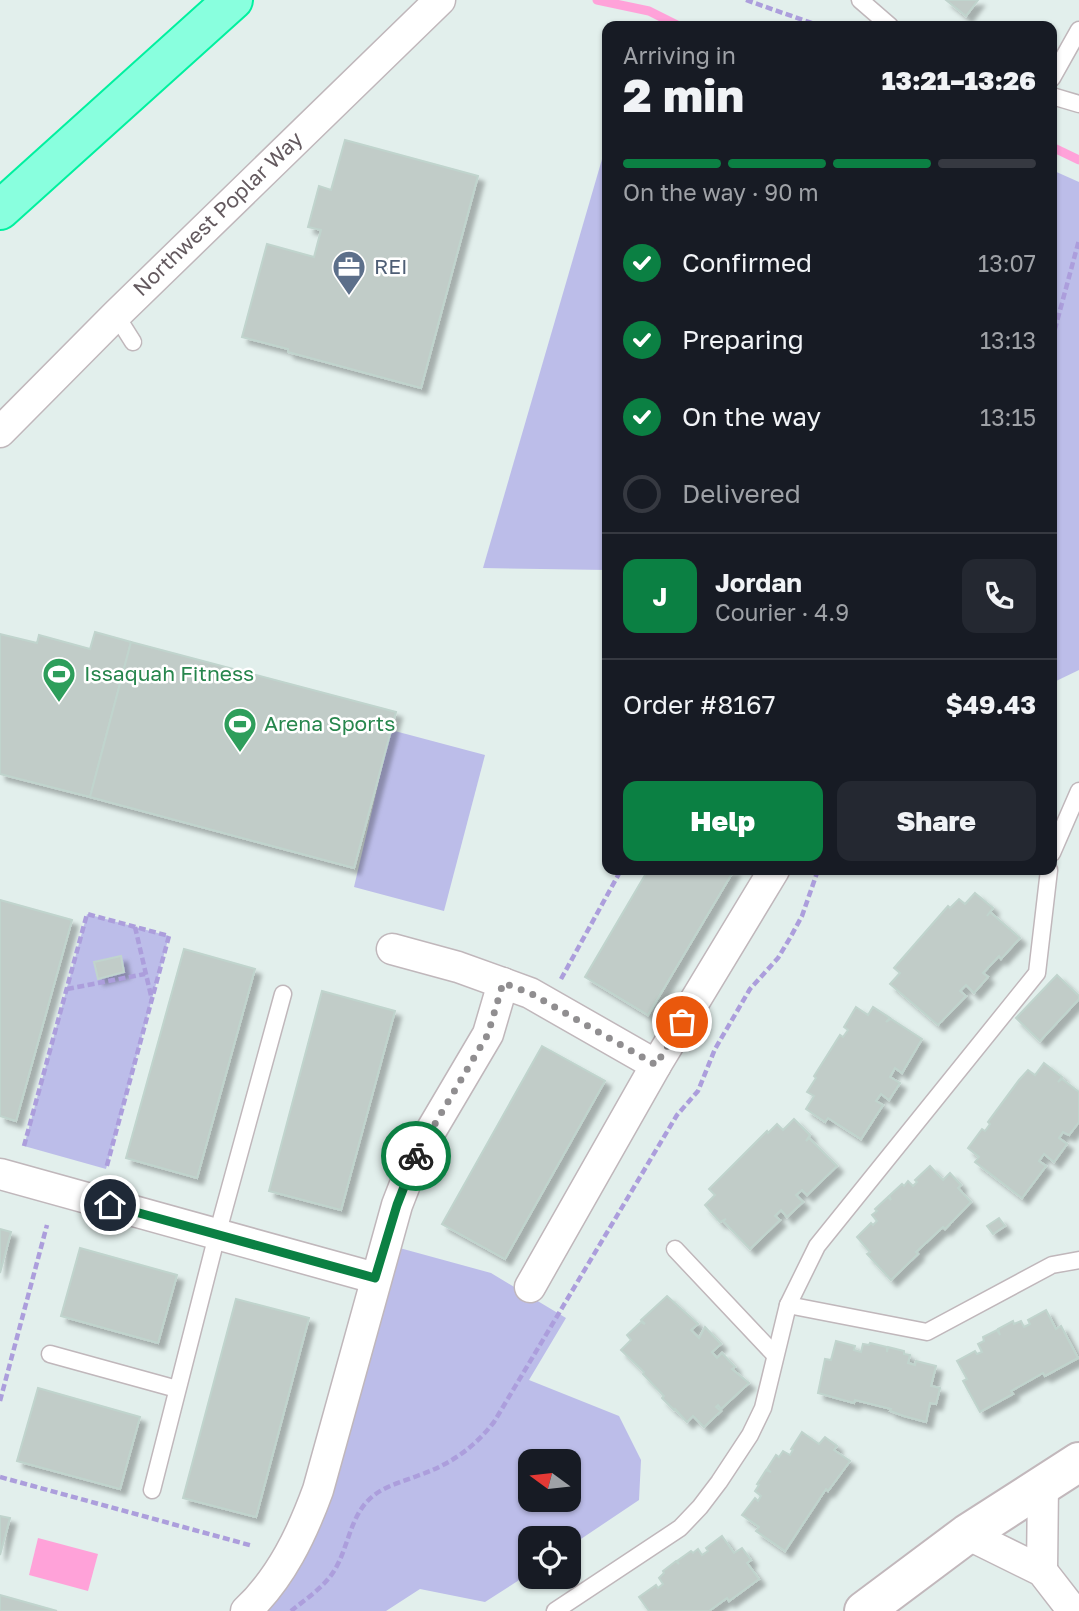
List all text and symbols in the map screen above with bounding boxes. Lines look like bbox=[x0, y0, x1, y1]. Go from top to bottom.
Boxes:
text: Arriving in bbox=[623, 41, 736, 69]
text: 13:21–13:26 bbox=[882, 65, 1036, 96]
text: 2 min bbox=[623, 67, 744, 122]
street label: Northwest Poplar Way bbox=[127, 125, 308, 301]
text: On the way · 90 m bbox=[623, 178, 819, 206]
icon: check bbox=[623, 244, 661, 282]
text: Confirmed bbox=[682, 247, 812, 278]
office icon: REI bbox=[330, 248, 368, 297]
text: 13:07 bbox=[978, 249, 1036, 277]
place label: REI bbox=[374, 253, 408, 279]
icon: check bbox=[623, 321, 661, 359]
text: Preparing bbox=[682, 324, 804, 355]
text: 13:13 bbox=[980, 326, 1036, 354]
icon: check bbox=[623, 398, 661, 436]
text: On the way bbox=[682, 401, 821, 432]
text: 13:15 bbox=[980, 403, 1036, 431]
text: Delivered bbox=[682, 478, 801, 509]
button: phone bbox=[962, 559, 1036, 633]
text: Jordan bbox=[715, 567, 802, 598]
text: J bbox=[653, 581, 667, 612]
text: Courier · 4.9 bbox=[715, 598, 849, 626]
sports icon: Issaquah Fitness bbox=[40, 655, 78, 704]
place label: Issaquah Fitness bbox=[84, 660, 254, 686]
text: Order #8167 bbox=[623, 689, 776, 720]
text: $49.43 bbox=[945, 689, 1036, 720]
sports icon: Arena Sports bbox=[221, 705, 259, 754]
place label: Arena Sports bbox=[264, 710, 395, 736]
button: Help bbox=[623, 781, 823, 861]
button: Share bbox=[837, 781, 1036, 861]
pin bbox=[652, 992, 712, 1052]
icon: bag bbox=[663, 1003, 701, 1041]
courier bbox=[381, 1121, 451, 1191]
icon: bike bbox=[397, 1137, 435, 1175]
pin bbox=[80, 1175, 140, 1235]
icon: home bbox=[91, 1186, 129, 1224]
north arrow bbox=[518, 1449, 581, 1512]
map controls bbox=[518, 1449, 581, 1589]
button: locate bbox=[518, 1526, 581, 1589]

